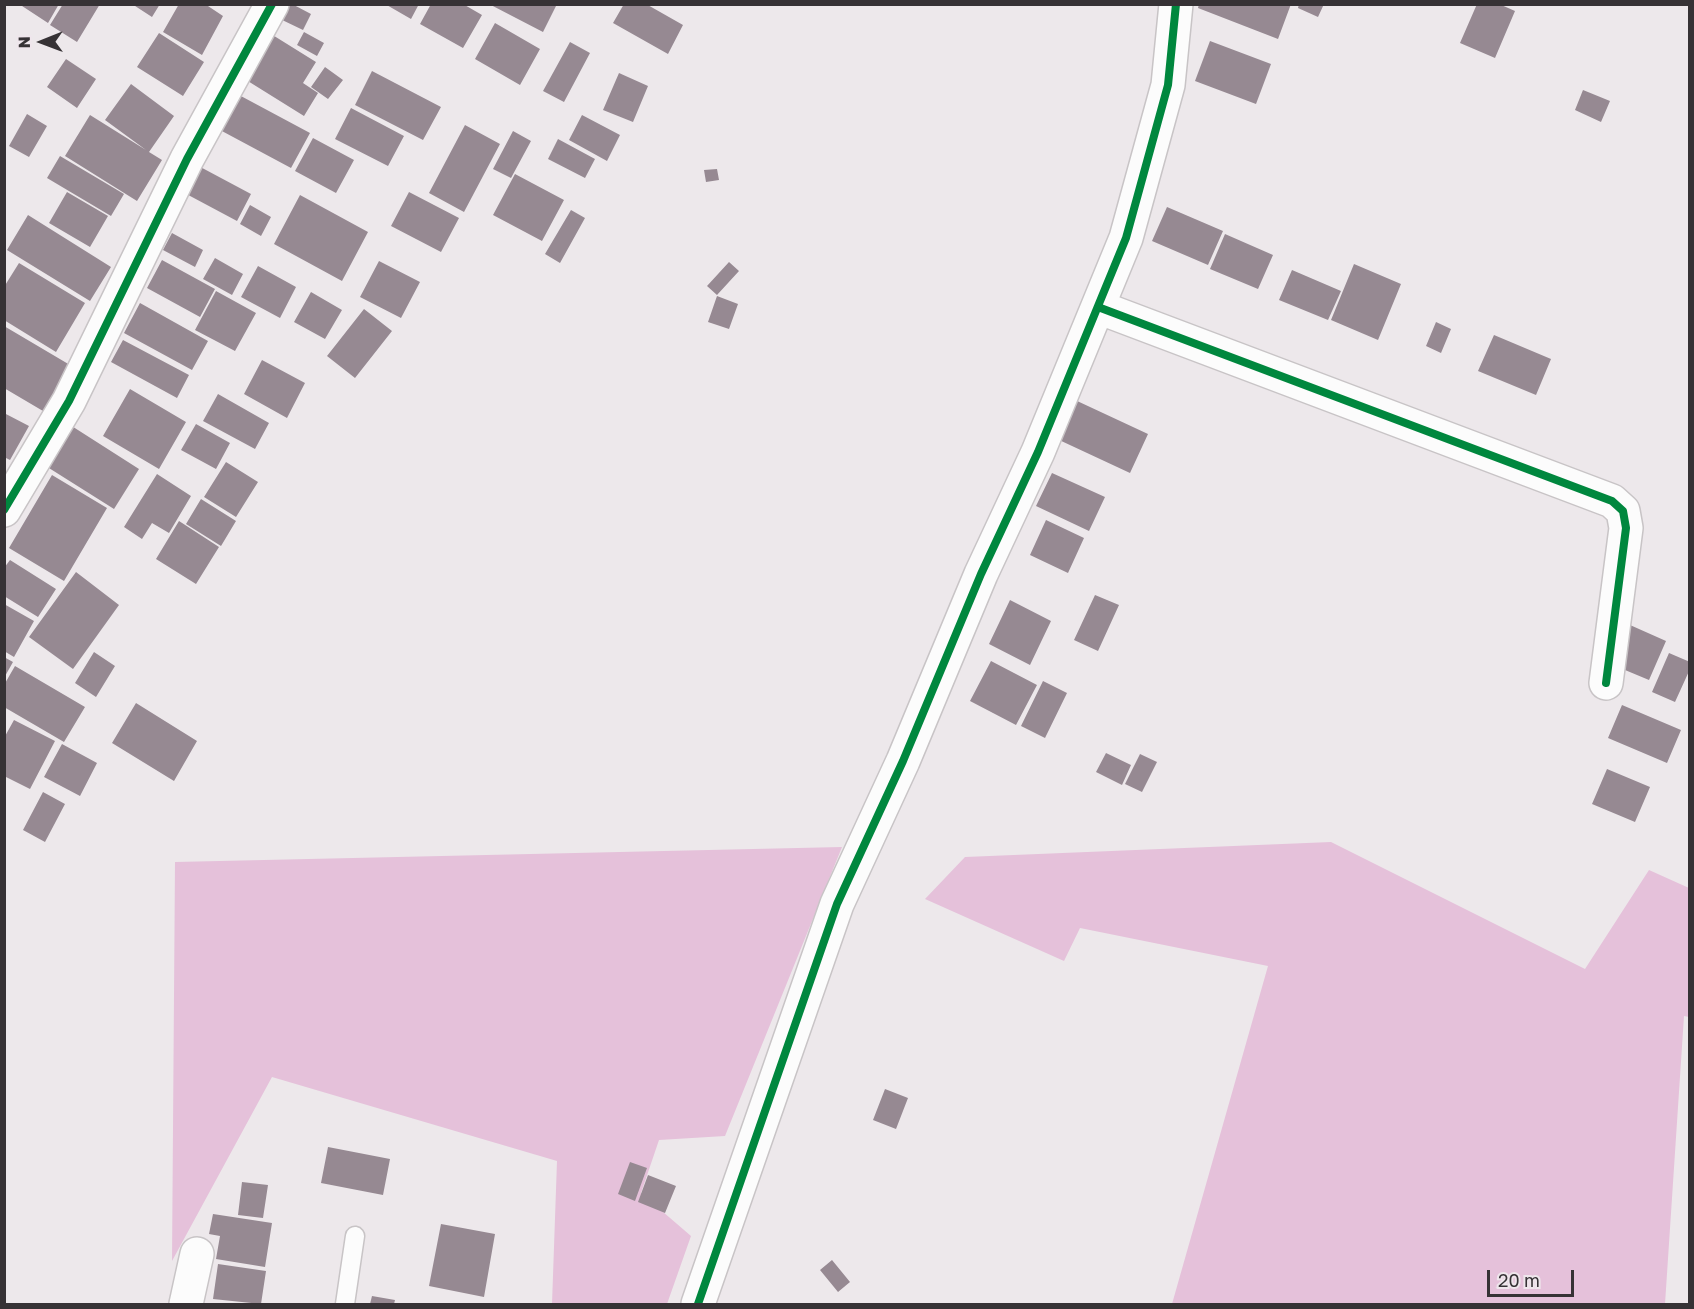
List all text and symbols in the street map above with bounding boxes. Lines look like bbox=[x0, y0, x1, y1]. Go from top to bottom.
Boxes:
north arrow bbox=[12, 12, 72, 72]
text: N bbox=[14, 36, 34, 49]
scale bar bbox=[1490, 1258, 1577, 1296]
text: 20 m bbox=[1498, 1269, 1540, 1291]

